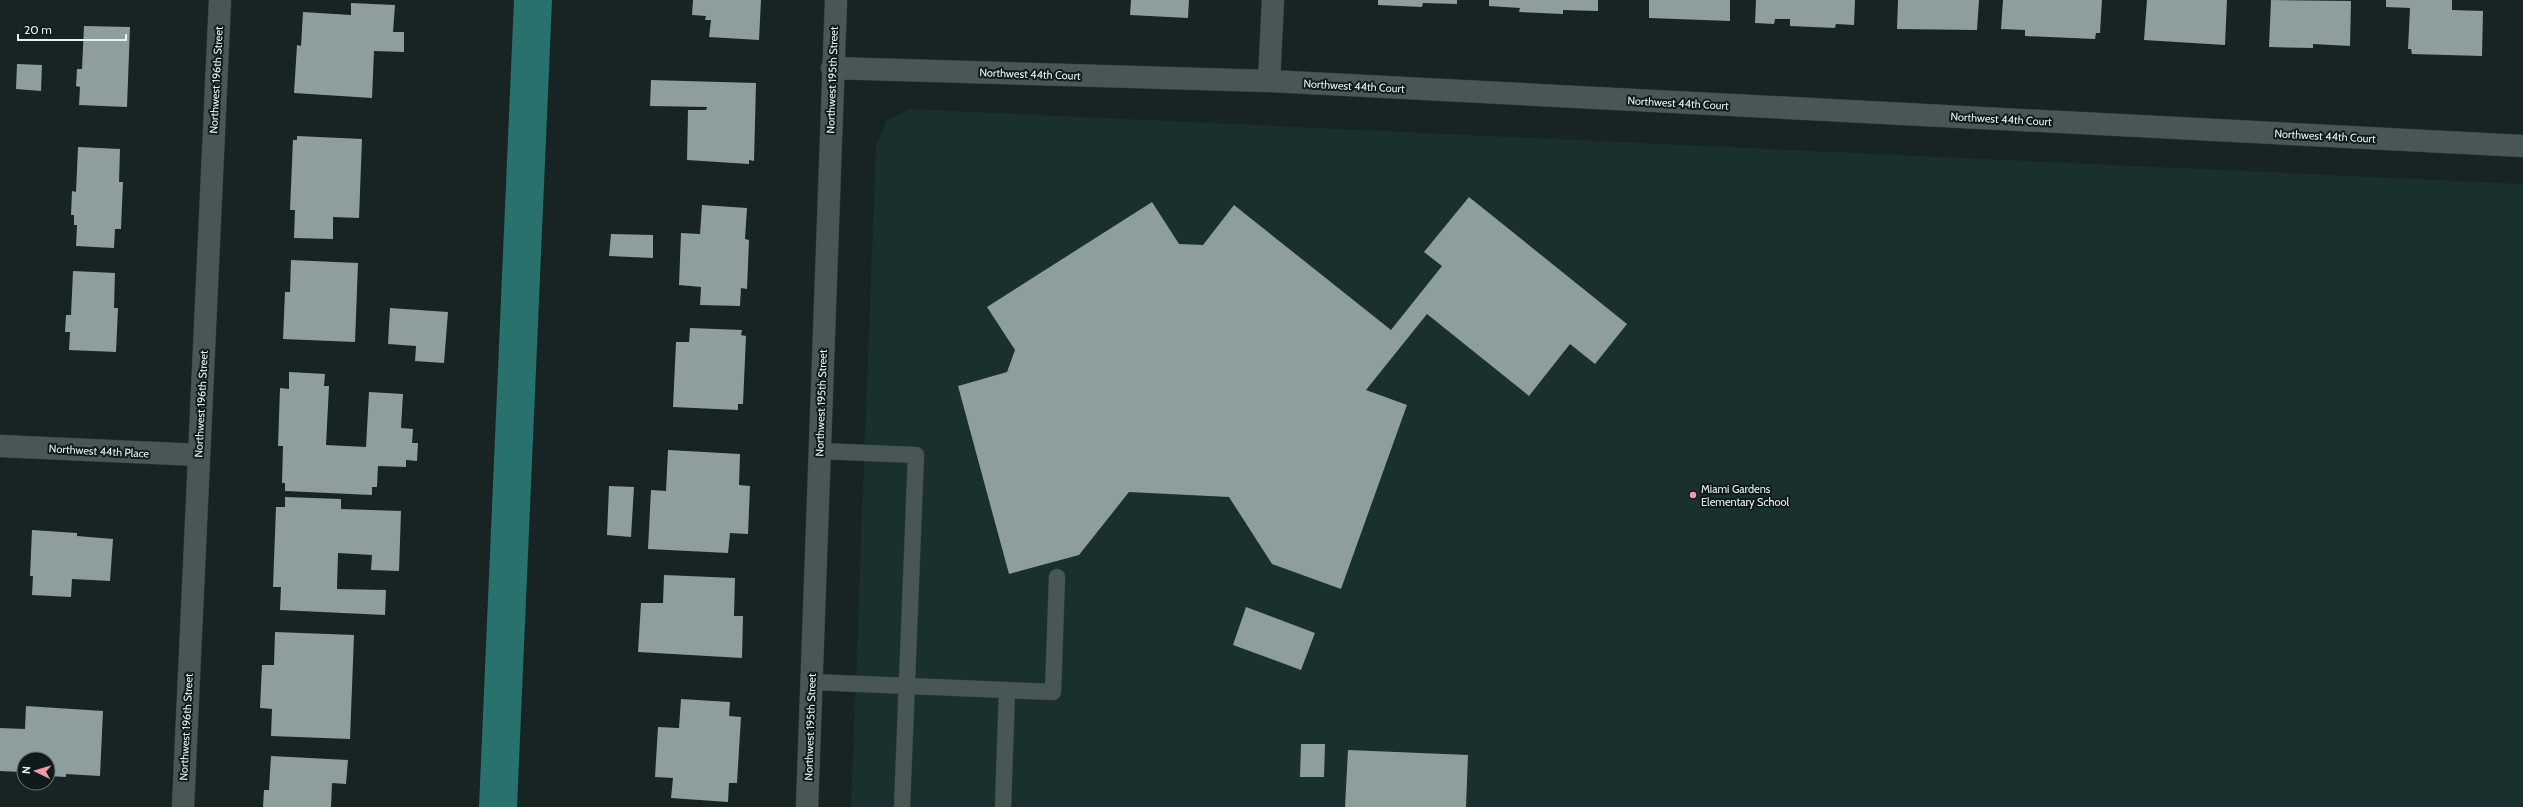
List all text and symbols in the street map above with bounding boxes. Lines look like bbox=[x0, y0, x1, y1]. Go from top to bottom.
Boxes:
scale bar bbox=[18, 16, 126, 42]
text: 20 m bbox=[24, 22, 52, 37]
street label: Northwest 196th Street bbox=[206, 26, 226, 134]
street label: Northwest 195th Street bbox=[823, 26, 841, 134]
street label: Northwest 44th Court bbox=[979, 65, 1081, 83]
street label: Northwest 44th Court bbox=[1303, 76, 1405, 96]
street label: Northwest 44th Court bbox=[1627, 93, 1729, 113]
street label: Northwest 44th Court bbox=[1950, 109, 2052, 129]
street label: Northwest 44th Court bbox=[2274, 126, 2376, 146]
street label: Northwest 195th Street bbox=[812, 349, 830, 457]
street label: Northwest 196th Street bbox=[191, 350, 211, 458]
street label: Northwest 44th Place bbox=[48, 441, 150, 461]
place label: Miami Gardens Elementary School bbox=[1701, 482, 1790, 509]
marker: Miami Gardens Elementary School bbox=[1688, 490, 1698, 500]
street label: Northwest 196th Street bbox=[176, 673, 196, 781]
street label: Northwest 195th Street bbox=[801, 673, 819, 781]
north arrow bbox=[16, 751, 56, 791]
text: N bbox=[19, 766, 33, 775]

